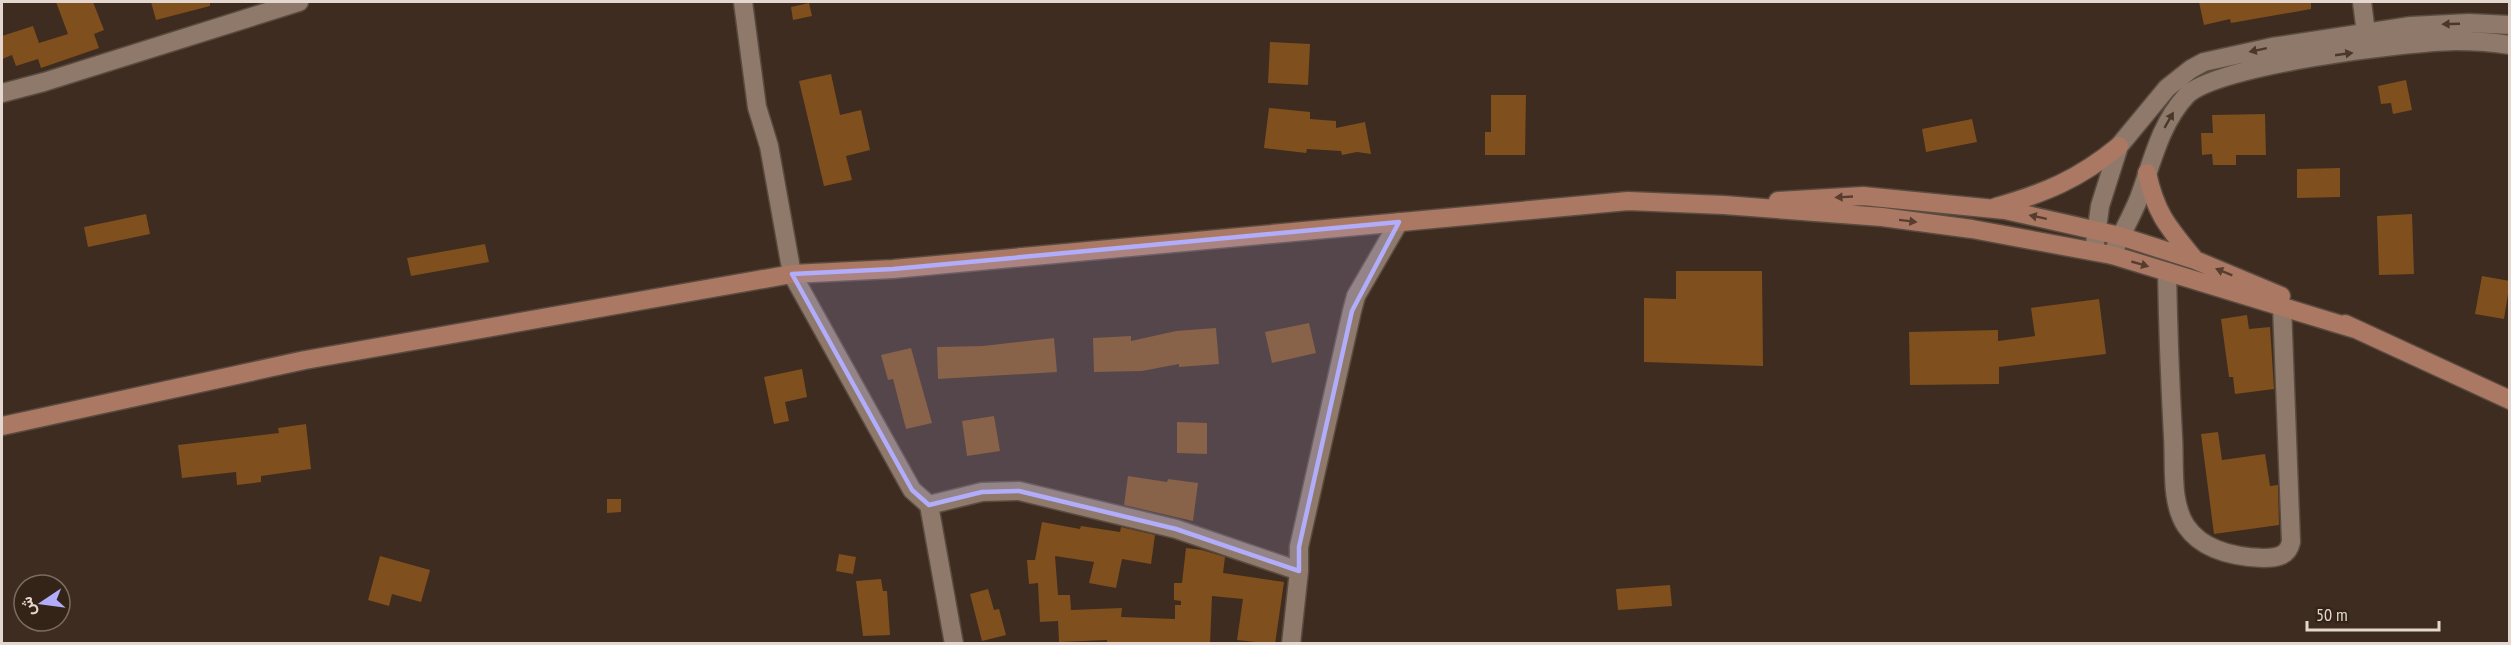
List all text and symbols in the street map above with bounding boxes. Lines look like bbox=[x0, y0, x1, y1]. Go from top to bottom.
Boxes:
one-way arrow bbox=[2442, 19, 2461, 28]
one-way arrow bbox=[2248, 46, 2267, 55]
one-way arrow bbox=[2335, 49, 2354, 58]
one-way arrow bbox=[2164, 112, 2175, 128]
one-way arrow bbox=[1835, 193, 1854, 202]
one-way arrow bbox=[2028, 212, 2047, 221]
one-way arrow bbox=[1898, 216, 1917, 225]
one-way arrow bbox=[2131, 260, 2149, 269]
one-way arrow bbox=[2215, 267, 2233, 277]
north arrow bbox=[12, 573, 72, 633]
scale bar bbox=[2307, 594, 2439, 632]
text: ش bbox=[15, 595, 39, 618]
text: 50 m bbox=[2316, 603, 2348, 626]

